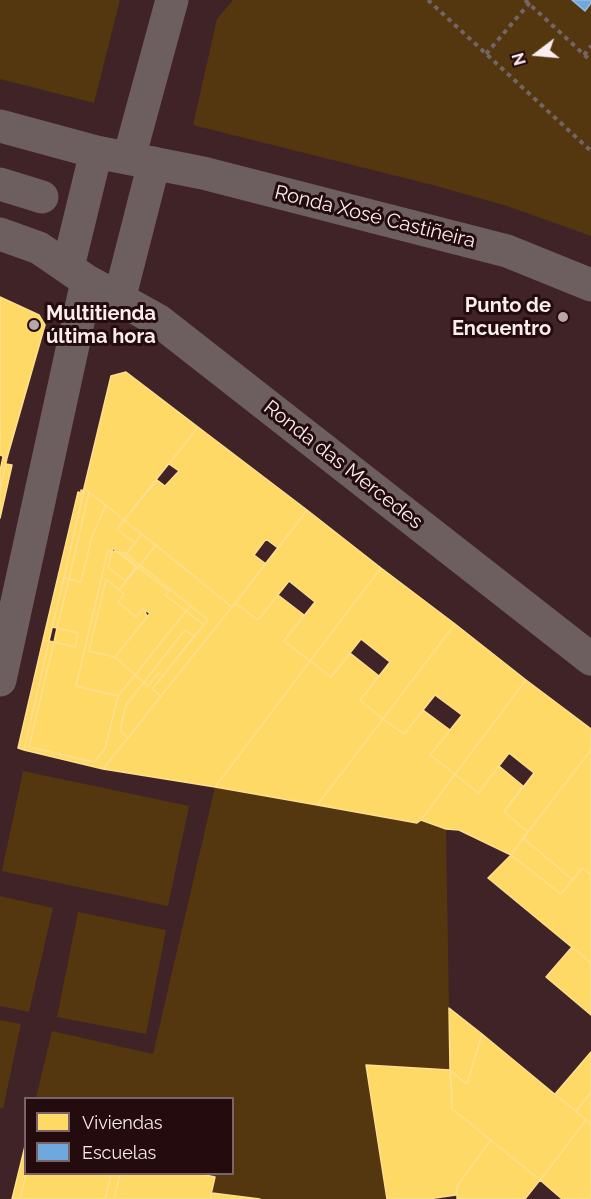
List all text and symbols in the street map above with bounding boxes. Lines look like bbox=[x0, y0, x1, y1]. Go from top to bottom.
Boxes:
north arrow bbox=[507, 24, 567, 84]
text: N bbox=[508, 51, 530, 68]
street label: Ronda Xosé Castiñeira bbox=[272, 180, 478, 254]
place label: Punto de Encuentro bbox=[452, 294, 551, 341]
place label: Multitienda última hora bbox=[46, 302, 156, 349]
marker: Punto de Encuentro bbox=[556, 310, 570, 324]
marker: Multitienda última hora bbox=[27, 318, 41, 332]
street label: Ronda das Mercedes bbox=[259, 395, 427, 535]
legend bbox=[24, 1097, 234, 1175]
text: Viviendas bbox=[82, 1112, 162, 1133]
text: Escuelas bbox=[82, 1142, 156, 1163]

